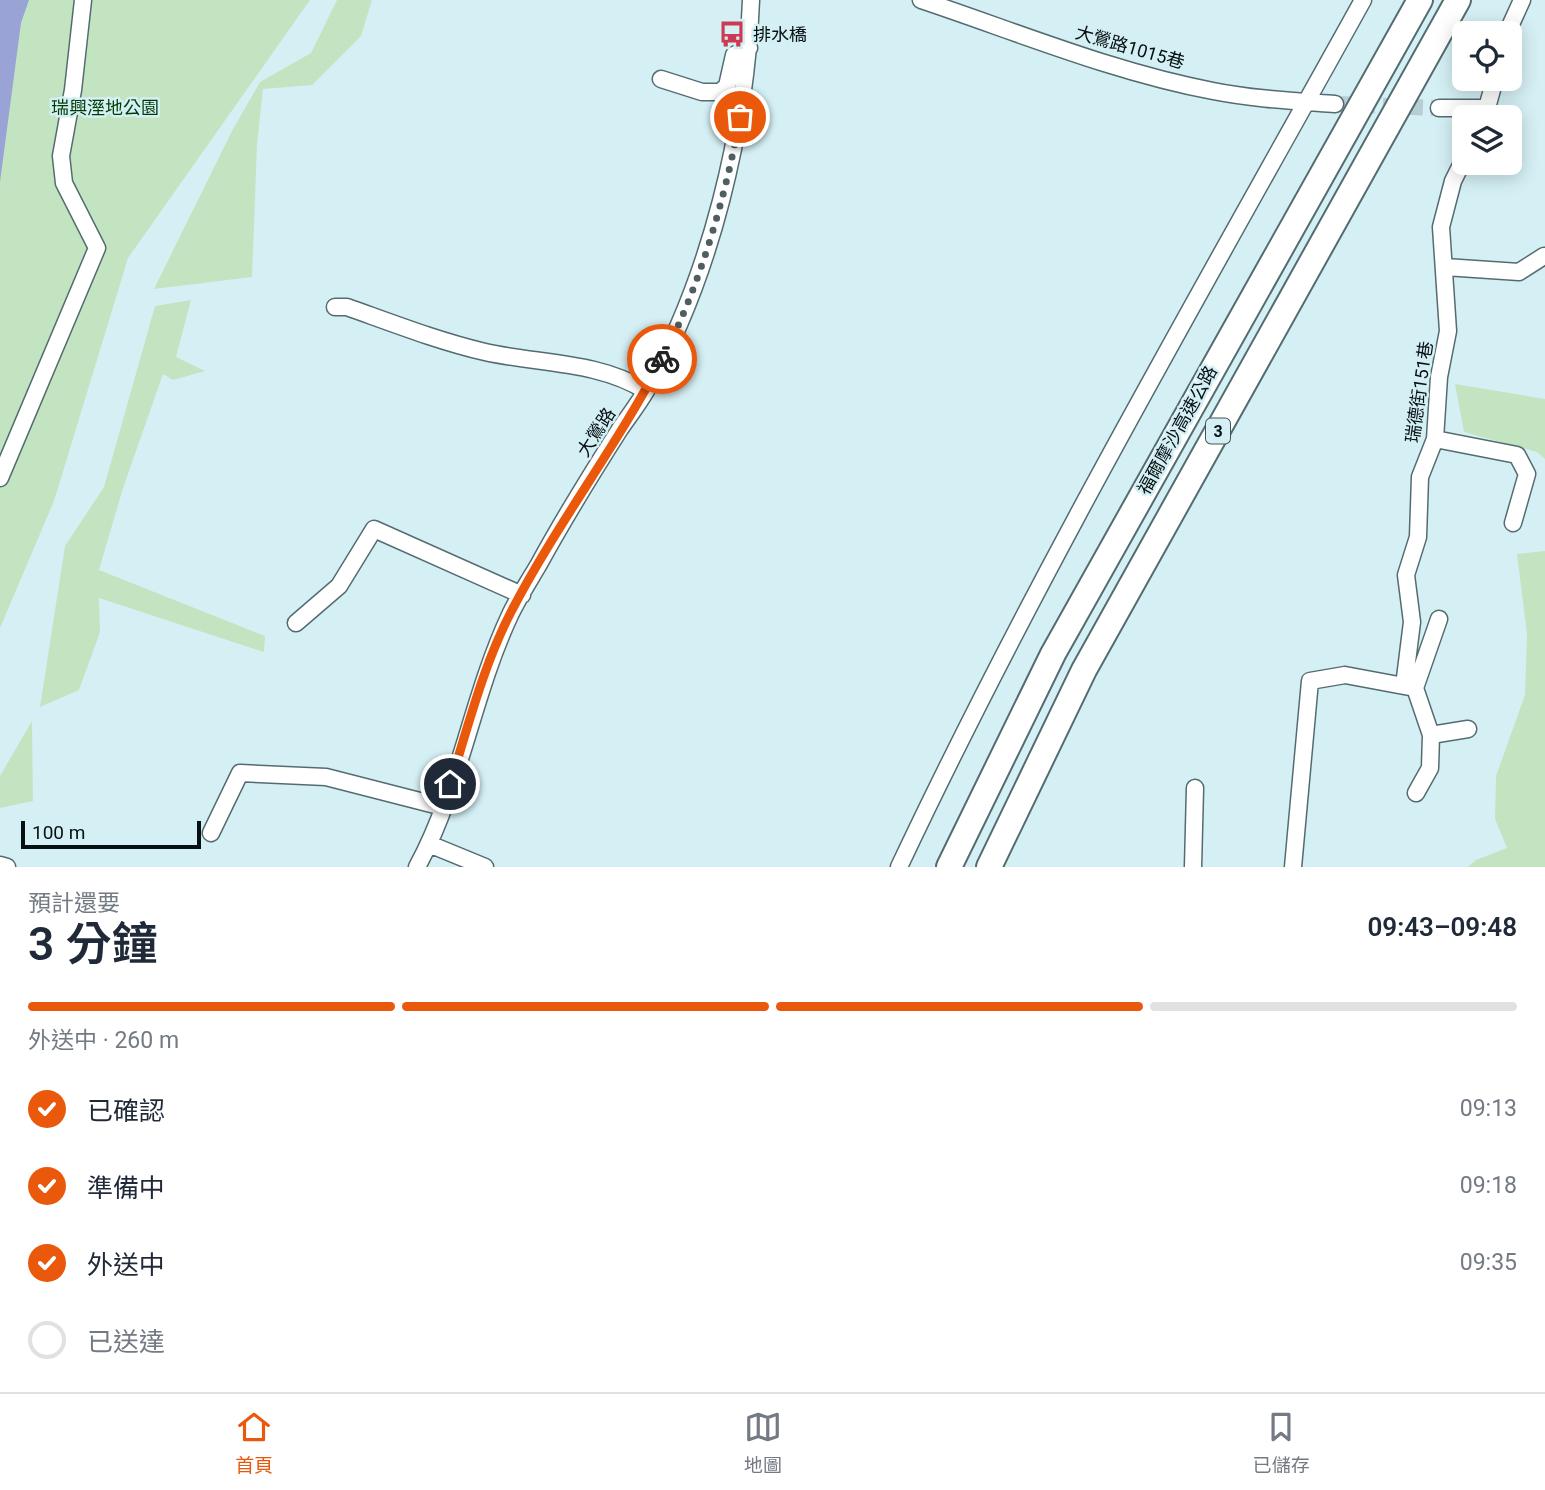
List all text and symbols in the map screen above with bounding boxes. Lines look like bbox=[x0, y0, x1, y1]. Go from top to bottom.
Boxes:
bus stop icon: 排水橋 bbox=[717, 19, 747, 49]
street label: 大鶯路1015巷 bbox=[1073, 21, 1187, 73]
map controls bbox=[1452, 21, 1522, 175]
button: locate bbox=[1452, 21, 1522, 91]
place label: 排水橋 bbox=[753, 24, 807, 45]
pin bbox=[710, 87, 770, 147]
park label: 瑞興溼地公園 bbox=[51, 97, 159, 118]
icon: bag bbox=[721, 98, 759, 136]
button: layers bbox=[1452, 105, 1522, 175]
courier bbox=[627, 324, 697, 394]
icon: bike bbox=[643, 340, 681, 378]
street label: 瑞德街151巷 bbox=[1401, 340, 1437, 444]
street label: 福爾摩沙高速公路 bbox=[1133, 362, 1221, 498]
street label: 大鶯路 bbox=[572, 404, 620, 460]
road number: 3 bbox=[1206, 418, 1230, 444]
pin bbox=[420, 754, 480, 814]
icon: home bbox=[431, 765, 469, 803]
scale bar bbox=[21, 818, 201, 850]
text: 100 m bbox=[32, 821, 85, 844]
text: 預計還要 bbox=[28, 890, 120, 917]
text: 09:43–09:48 bbox=[1367, 912, 1517, 942]
text: 3 分鐘 bbox=[28, 917, 158, 971]
text: 外送中 · 260 m bbox=[28, 1027, 179, 1054]
icon: check bbox=[28, 1090, 66, 1128]
text: 09:13 bbox=[1460, 1095, 1517, 1122]
text: 已確認 bbox=[87, 1096, 165, 1126]
icon: check bbox=[28, 1167, 66, 1205]
text: 09:18 bbox=[1460, 1172, 1517, 1199]
text: 準備中 bbox=[87, 1173, 165, 1203]
icon: check bbox=[28, 1244, 66, 1282]
text: 09:35 bbox=[1460, 1249, 1517, 1276]
text: 外送中 bbox=[87, 1250, 165, 1280]
text: 已送達 bbox=[87, 1327, 165, 1357]
tab: 首頁 bbox=[235, 1408, 273, 1477]
tab: 地圖 bbox=[744, 1408, 782, 1477]
tab: 已儲存 bbox=[1253, 1408, 1310, 1477]

